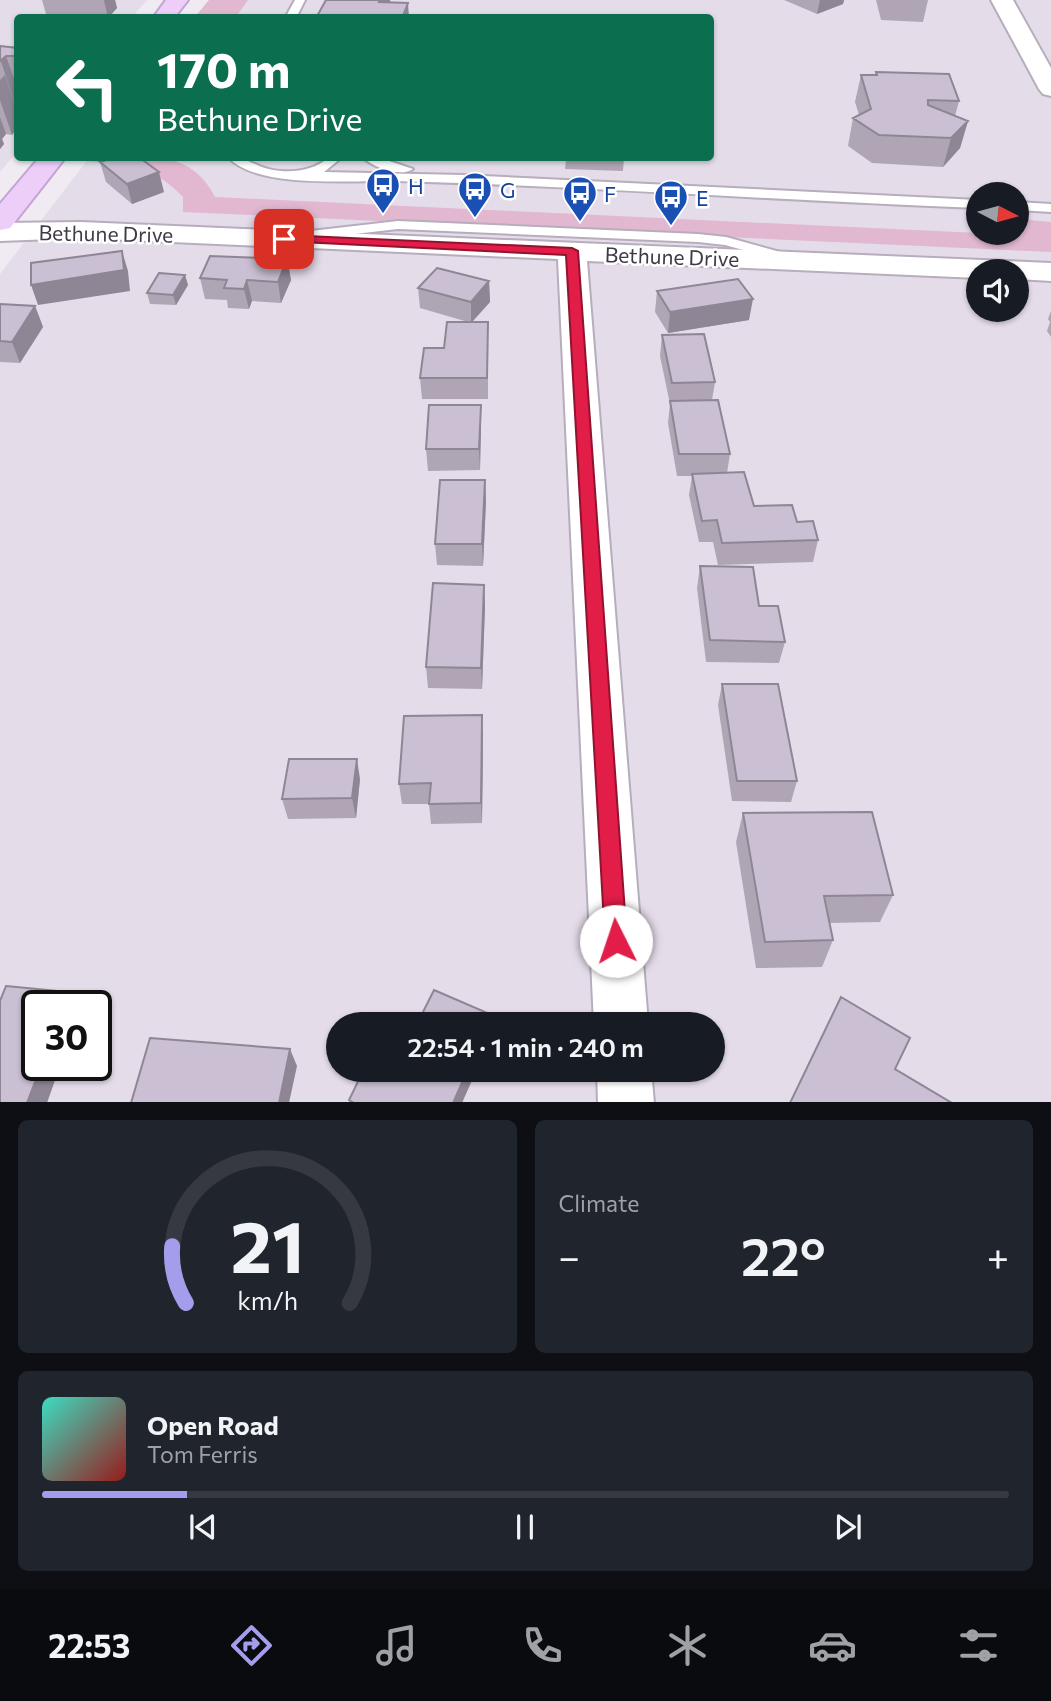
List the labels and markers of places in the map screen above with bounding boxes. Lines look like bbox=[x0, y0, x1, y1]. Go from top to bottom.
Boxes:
bus stop icon: H bbox=[364, 166, 402, 215]
bus stop icon: G bbox=[456, 170, 494, 219]
place label: H bbox=[408, 173, 424, 198]
bus stop icon: F bbox=[561, 174, 599, 223]
place label: G bbox=[500, 177, 515, 202]
bus stop icon: E bbox=[652, 178, 690, 227]
place label: F bbox=[604, 181, 616, 206]
place label: E bbox=[696, 185, 708, 210]
pin bbox=[254, 209, 314, 269]

